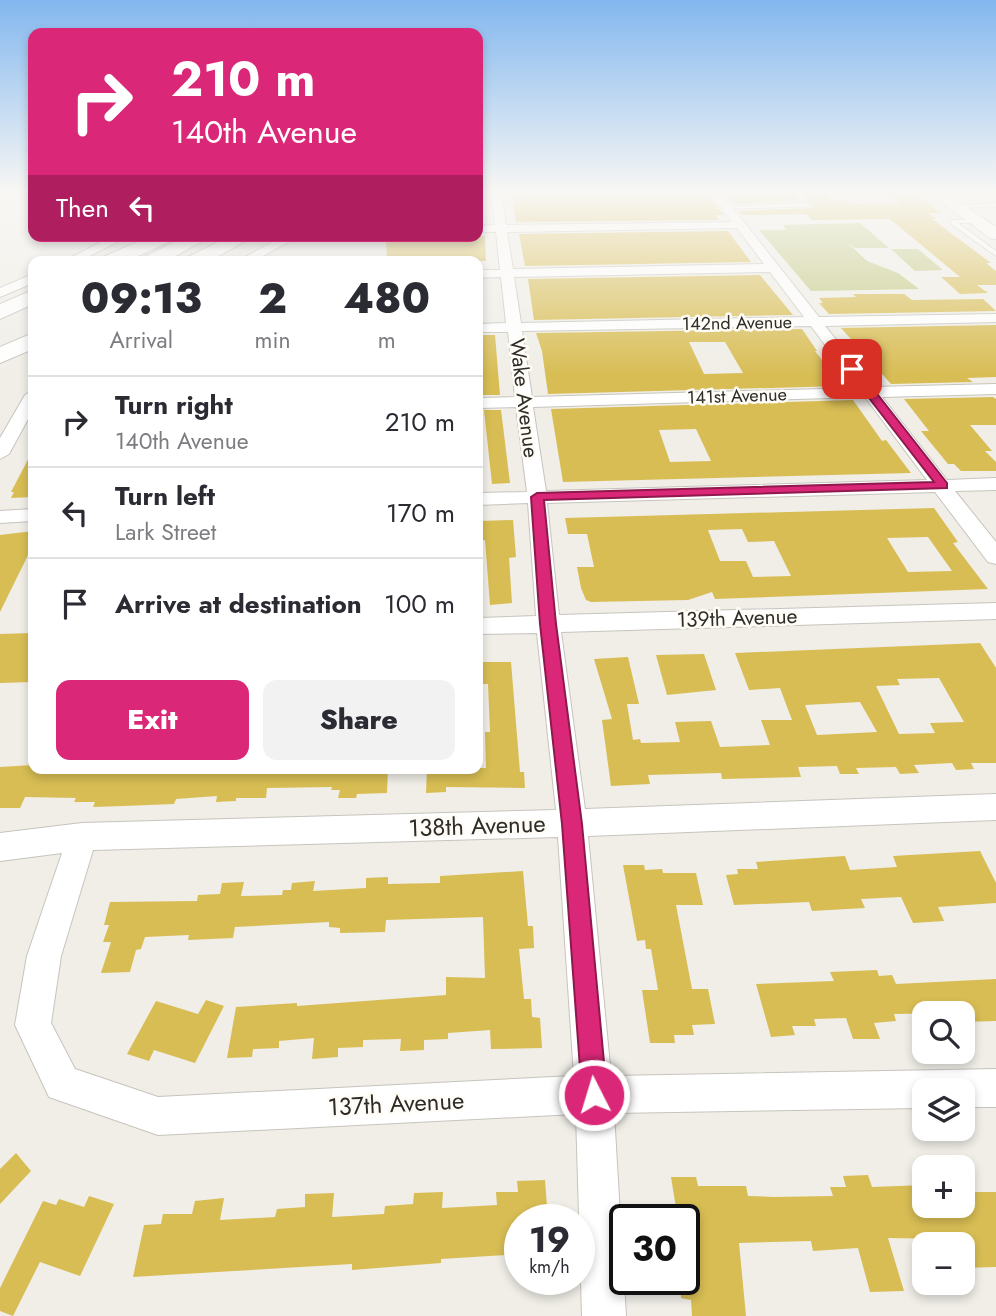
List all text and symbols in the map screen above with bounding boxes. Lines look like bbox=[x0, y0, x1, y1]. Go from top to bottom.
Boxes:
text: 210 m bbox=[171, 44, 315, 114]
icon: right bbox=[56, 56, 147, 147]
text: 140th Avenue bbox=[171, 109, 357, 155]
text: Then bbox=[56, 189, 109, 227]
icon: left bbox=[123, 189, 161, 227]
text: 09:13 bbox=[81, 268, 202, 329]
text: 2 bbox=[258, 268, 287, 329]
text: 480 bbox=[343, 268, 430, 329]
street label: 142nd Avenue bbox=[682, 309, 792, 337]
text: Arrival bbox=[110, 323, 173, 357]
text: min bbox=[255, 323, 291, 357]
text: m bbox=[378, 323, 396, 357]
street label: Wake Avenue bbox=[502, 336, 546, 460]
pin bbox=[822, 339, 882, 399]
icon: arrive bbox=[833, 350, 871, 388]
street label: 141st Avenue bbox=[687, 381, 787, 411]
text: Turn right bbox=[115, 386, 233, 424]
icon: right bbox=[56, 403, 94, 441]
text: 210 m bbox=[385, 403, 455, 441]
text: 140th Avenue bbox=[115, 424, 249, 458]
text: Turn left bbox=[115, 477, 215, 515]
icon: left bbox=[56, 494, 94, 532]
text: 170 m bbox=[386, 494, 455, 532]
text: Lark Street bbox=[115, 515, 216, 549]
icon: arrive bbox=[56, 585, 94, 623]
text: Arrive at destination bbox=[115, 585, 362, 623]
text: 100 m bbox=[384, 585, 455, 623]
street label: 139th Avenue bbox=[676, 601, 798, 635]
button: Exit bbox=[56, 680, 249, 760]
button: Share bbox=[263, 680, 455, 760]
street label: 138th Avenue bbox=[408, 806, 546, 845]
map controls bbox=[912, 1001, 975, 1295]
button: search bbox=[912, 1001, 975, 1064]
position arrow bbox=[557, 1058, 631, 1132]
button: layers bbox=[912, 1078, 975, 1141]
street label: 137th Avenue bbox=[327, 1082, 465, 1125]
button: + bbox=[912, 1155, 975, 1218]
speed limit sign: 30 bbox=[609, 1204, 700, 1295]
text: 19 bbox=[529, 1215, 570, 1265]
button: − bbox=[912, 1232, 975, 1295]
text: km/h bbox=[529, 1254, 570, 1280]

